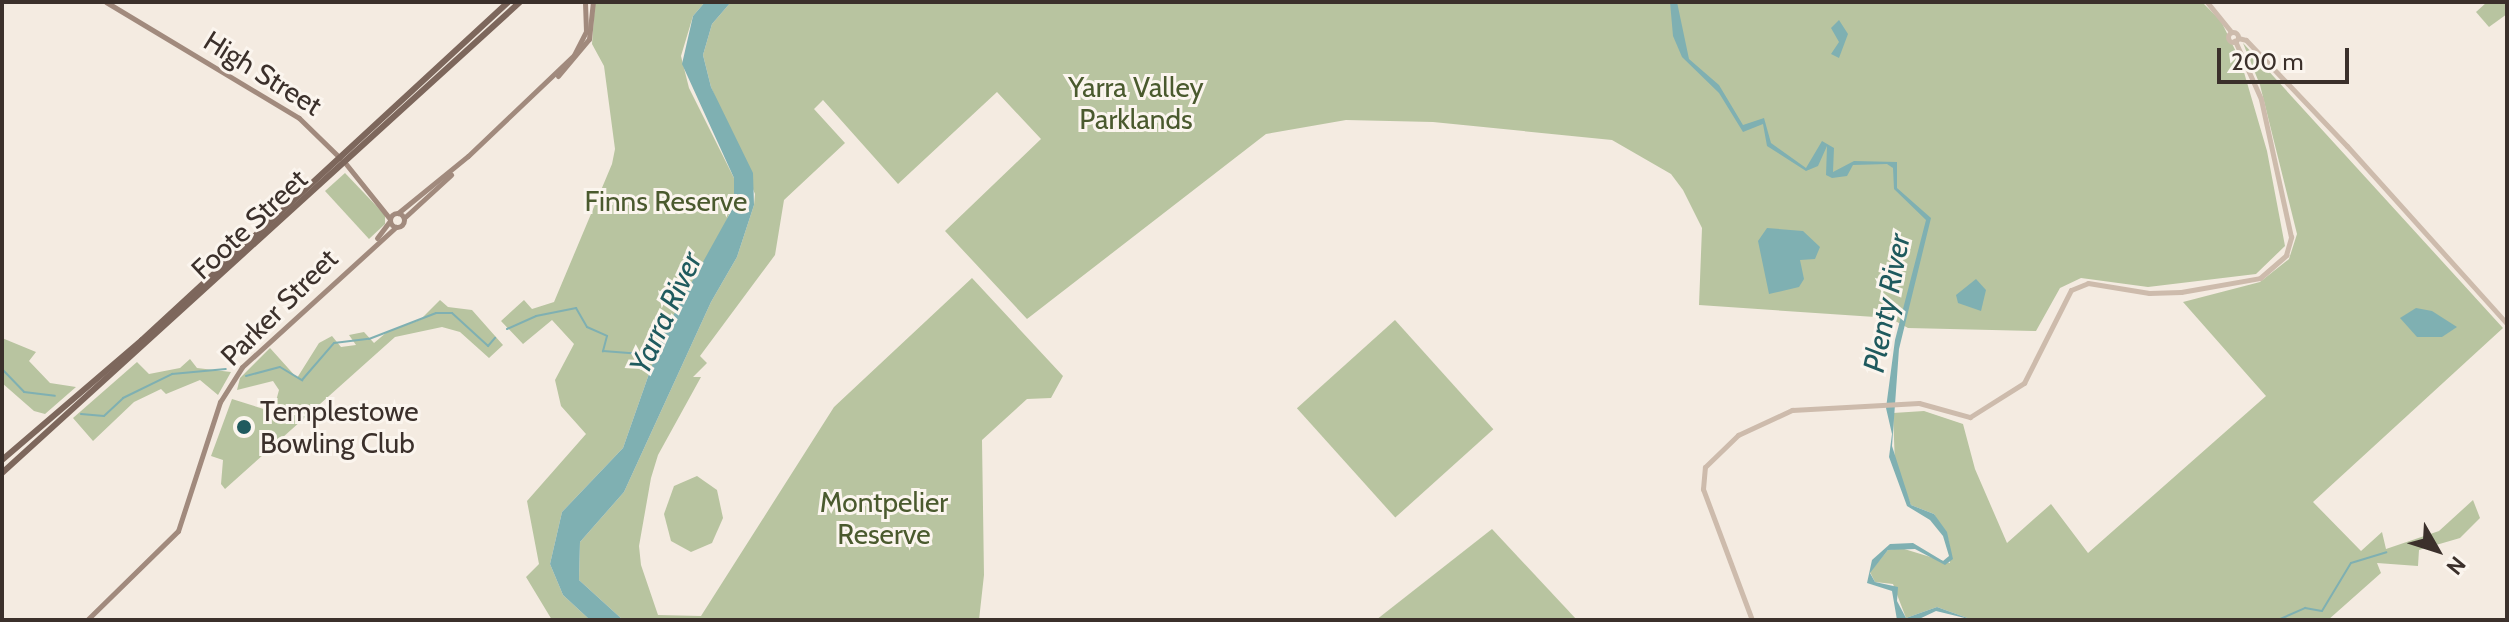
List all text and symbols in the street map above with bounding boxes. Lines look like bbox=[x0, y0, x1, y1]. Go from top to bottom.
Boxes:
street label: High Street bbox=[198, 24, 328, 122]
scale bar bbox=[2221, 32, 2353, 82]
text: 200 m bbox=[2231, 47, 2304, 76]
park label: Yarra Valley Parklands bbox=[1068, 70, 1204, 136]
street label: Foote Street bbox=[184, 162, 314, 286]
park label: Finns Reserve bbox=[585, 184, 747, 218]
water label: Plenty River bbox=[1856, 231, 1918, 375]
street label: Parker Street bbox=[214, 242, 344, 372]
water label: Yarra River bbox=[622, 246, 710, 380]
place label: Templestowe Bowling Club bbox=[260, 394, 419, 460]
marker: Templestowe Bowling Club bbox=[235, 418, 253, 436]
park label: Montpelier Reserve bbox=[820, 485, 948, 551]
north arrow bbox=[2397, 510, 2477, 590]
text: N bbox=[2441, 551, 2471, 580]

